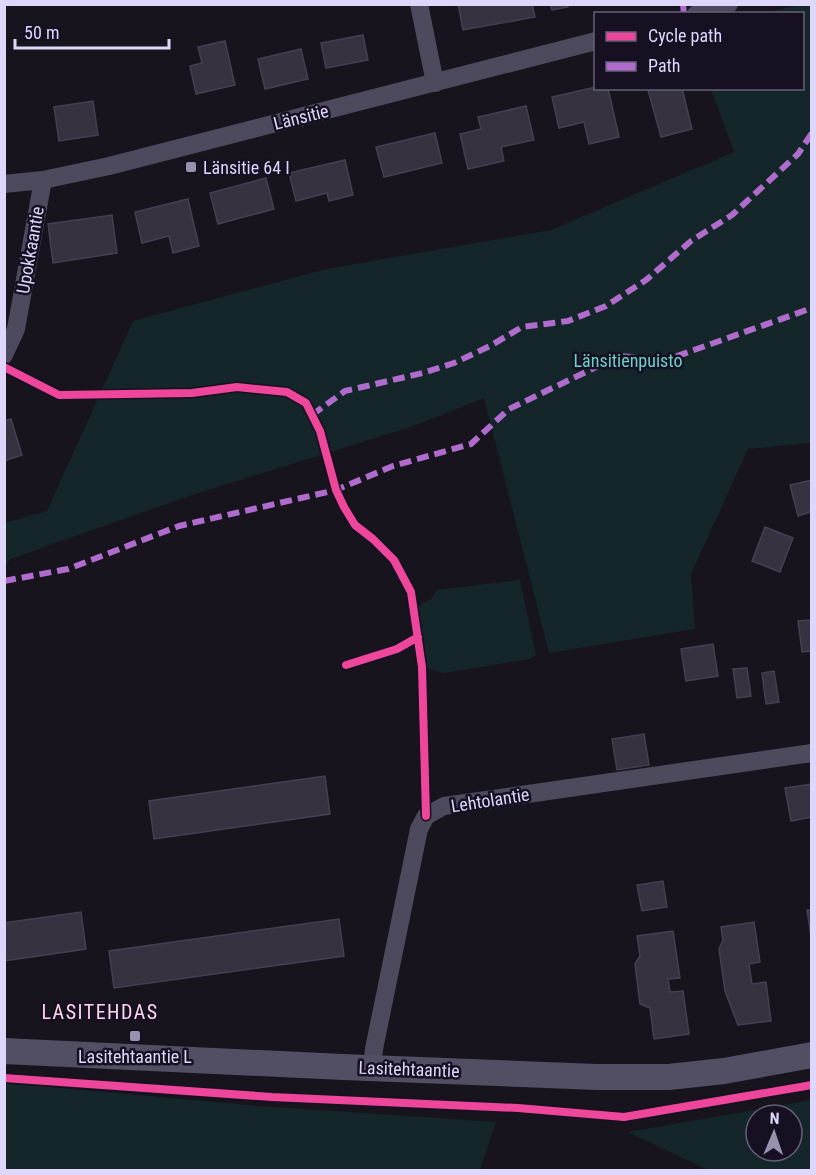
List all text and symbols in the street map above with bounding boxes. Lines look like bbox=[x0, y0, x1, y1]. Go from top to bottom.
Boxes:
scale bar bbox=[15, 12, 170, 50]
legend bbox=[594, 12, 804, 90]
text: 50 m bbox=[24, 22, 59, 43]
text: Cycle path bbox=[648, 25, 722, 46]
text: Path bbox=[648, 55, 681, 76]
street label: Länsitie bbox=[271, 100, 331, 134]
place label: Länsitie 64 I bbox=[203, 157, 290, 178]
marker: Länsitie 64 I bbox=[184, 160, 198, 174]
street label: Upokkaantie bbox=[12, 205, 48, 295]
park label: Länsitienpuisto bbox=[574, 350, 682, 371]
street label: Lehtolantie bbox=[449, 783, 531, 817]
district label: LASITEHDAS bbox=[41, 1000, 159, 1024]
marker: Lasitehtaantie L bbox=[128, 1029, 142, 1043]
place label: Lasitehtaantie L bbox=[78, 1046, 192, 1067]
street label: Lasitehtaantie bbox=[358, 1057, 460, 1081]
north arrow bbox=[744, 1103, 804, 1163]
text: N bbox=[769, 1109, 780, 1128]

